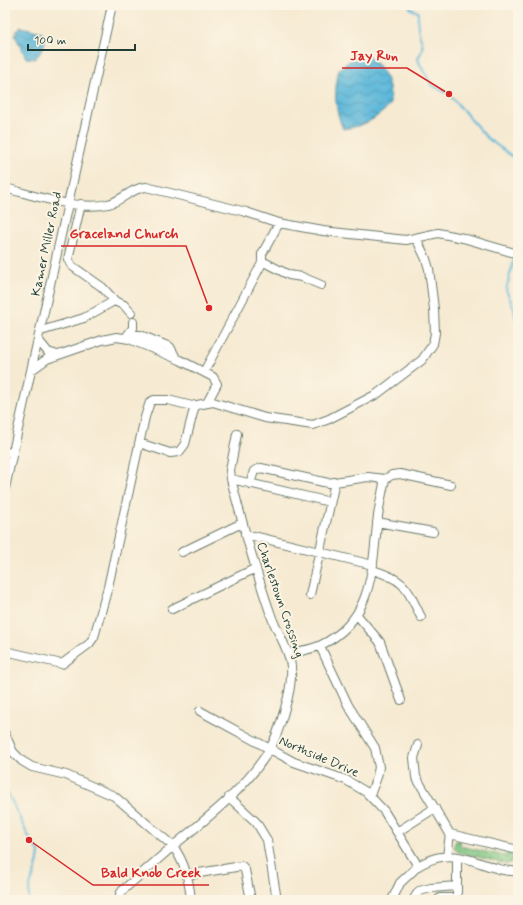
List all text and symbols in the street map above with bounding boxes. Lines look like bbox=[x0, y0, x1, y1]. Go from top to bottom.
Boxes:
scale bar bbox=[28, 26, 135, 52]
text: 100 m bbox=[34, 33, 66, 49]
callout: Jay Run bbox=[342, 42, 407, 68]
text: Jay Run bbox=[350, 47, 398, 65]
street label: Kamer Miller Road bbox=[28, 190, 66, 298]
callout: Graceland Church bbox=[61, 220, 186, 246]
text: Graceland Church bbox=[69, 225, 179, 243]
street label: Charlestown Crossing bbox=[252, 540, 308, 660]
street label: Northside Drive bbox=[276, 732, 362, 782]
callout: Bald Knob Creek bbox=[93, 859, 209, 885]
text: Bald Knob Creek bbox=[101, 864, 201, 882]

